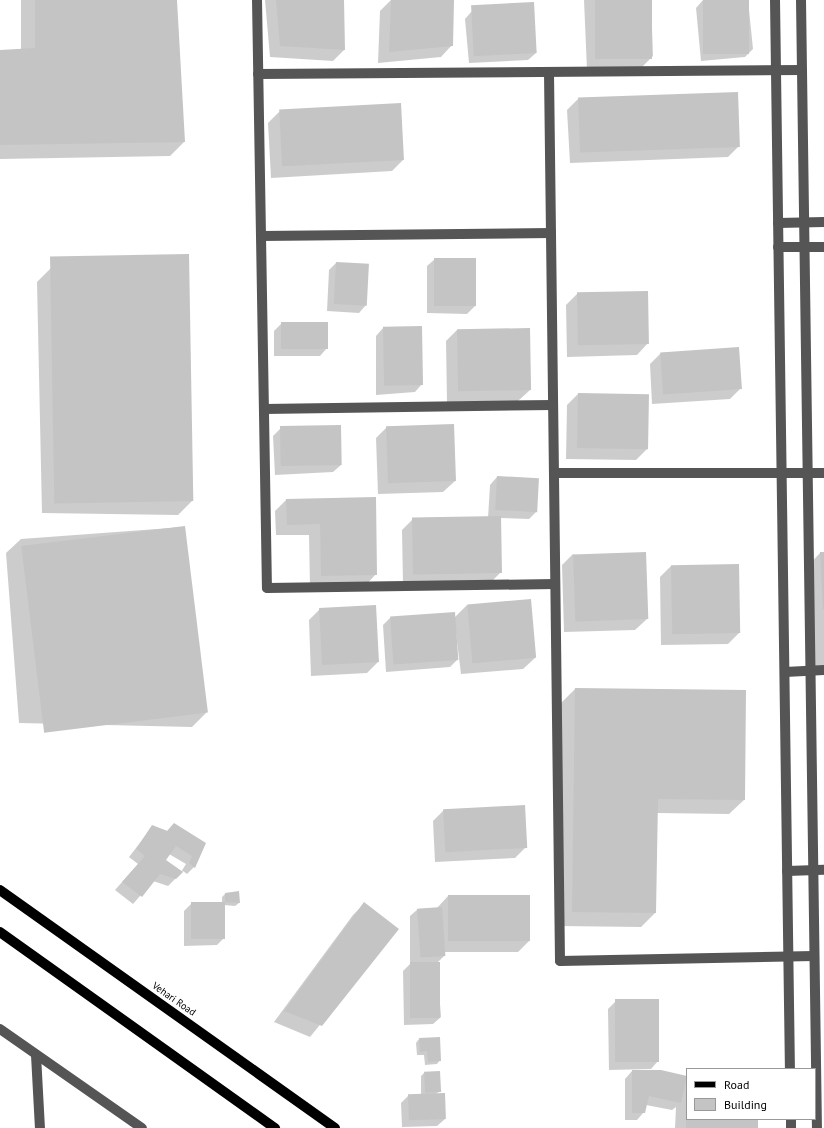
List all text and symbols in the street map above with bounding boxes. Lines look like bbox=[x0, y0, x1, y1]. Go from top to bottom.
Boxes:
street label: Vehari Road bbox=[150, 980, 198, 1018]
legend bbox=[686, 1068, 816, 1120]
text: Road bbox=[724, 1077, 749, 1092]
text: Building bbox=[724, 1097, 767, 1112]

